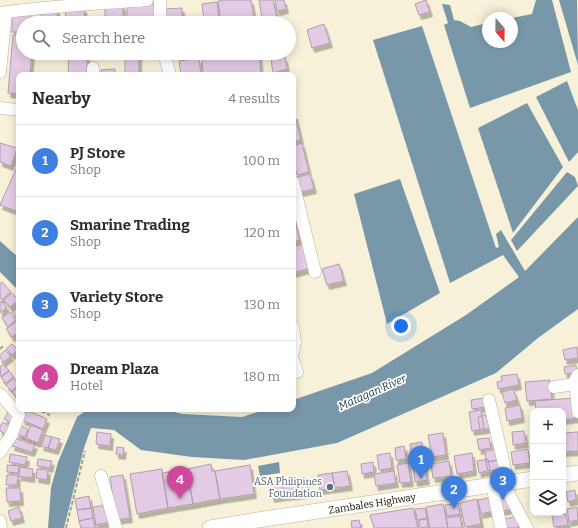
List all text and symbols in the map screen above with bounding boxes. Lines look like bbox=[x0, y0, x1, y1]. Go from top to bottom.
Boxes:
north arrow bbox=[482, 12, 518, 48]
search box bbox=[16, 16, 296, 60]
icon: search bbox=[30, 27, 52, 49]
text: Search here bbox=[62, 29, 145, 47]
text: Nearby bbox=[32, 88, 91, 109]
text: 4 results bbox=[228, 91, 280, 106]
text: PJ Store bbox=[70, 144, 125, 162]
text: 1 bbox=[42, 153, 48, 168]
text: 100 m bbox=[243, 153, 280, 168]
text: Shop bbox=[70, 162, 101, 177]
text: Smarine Trading bbox=[70, 216, 190, 234]
text: 2 bbox=[41, 225, 49, 240]
text: 120 m bbox=[244, 225, 280, 240]
text: Shop bbox=[70, 234, 101, 249]
text: Variety Store bbox=[70, 288, 163, 306]
text: 3 bbox=[41, 297, 49, 312]
text: 130 m bbox=[244, 297, 280, 312]
text: Shop bbox=[70, 306, 101, 321]
your location bbox=[391, 316, 411, 336]
text: Dream Plaza bbox=[70, 360, 159, 378]
text: 4 bbox=[41, 369, 49, 384]
text: 180 m bbox=[244, 369, 280, 384]
water label: Matagan River bbox=[336, 372, 408, 413]
text: Hotel bbox=[70, 378, 103, 393]
map controls bbox=[530, 408, 566, 516]
button: + bbox=[530, 408, 566, 444]
button: − bbox=[530, 444, 566, 480]
pin: 1 bbox=[408, 446, 434, 479]
pin: 4 bbox=[167, 466, 193, 499]
pin: 3 bbox=[490, 467, 516, 500]
place label: ASA Philipines Foundation bbox=[254, 476, 323, 500]
pin: 2 bbox=[441, 476, 467, 509]
button: layers bbox=[530, 480, 566, 516]
marker: ASA Philipines Foundation bbox=[325, 482, 335, 492]
street label: Zambales Highway bbox=[328, 491, 417, 517]

